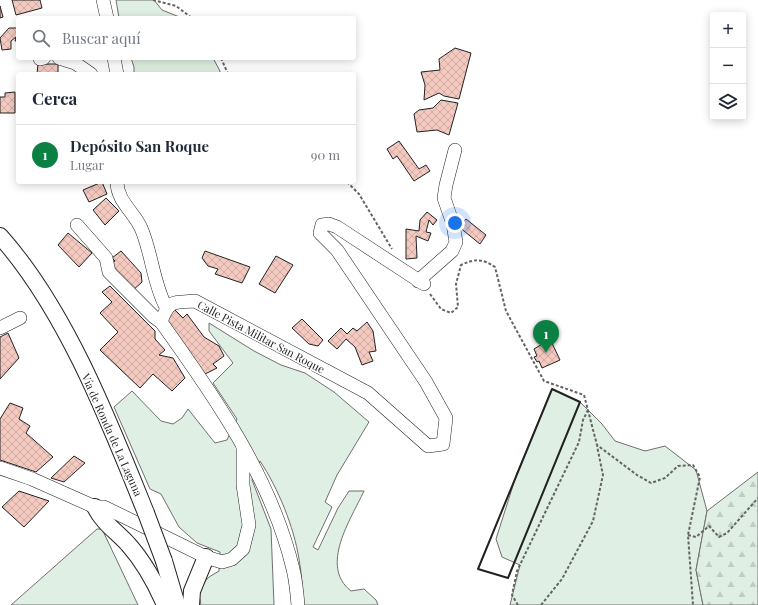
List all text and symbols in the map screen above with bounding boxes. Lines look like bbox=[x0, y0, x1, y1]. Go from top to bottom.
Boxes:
map controls bbox=[710, 12, 746, 120]
button: + bbox=[710, 12, 746, 48]
search box bbox=[16, 16, 356, 60]
icon: search bbox=[30, 27, 52, 49]
text: Buscar aquí bbox=[62, 28, 141, 48]
button: − bbox=[710, 48, 746, 84]
button: layers bbox=[710, 84, 746, 120]
text: Cerca bbox=[32, 87, 77, 109]
text: Depósito San Roque bbox=[70, 136, 209, 156]
text: 1 bbox=[43, 146, 47, 163]
text: 90 m bbox=[311, 146, 340, 163]
text: Lugar bbox=[70, 156, 104, 173]
your location bbox=[445, 213, 465, 233]
street label: Calle Pista Militar San Roque bbox=[195, 297, 328, 377]
pin: 1 bbox=[533, 320, 559, 353]
street label: Vía de Ronda de La Laguna bbox=[78, 370, 146, 499]

